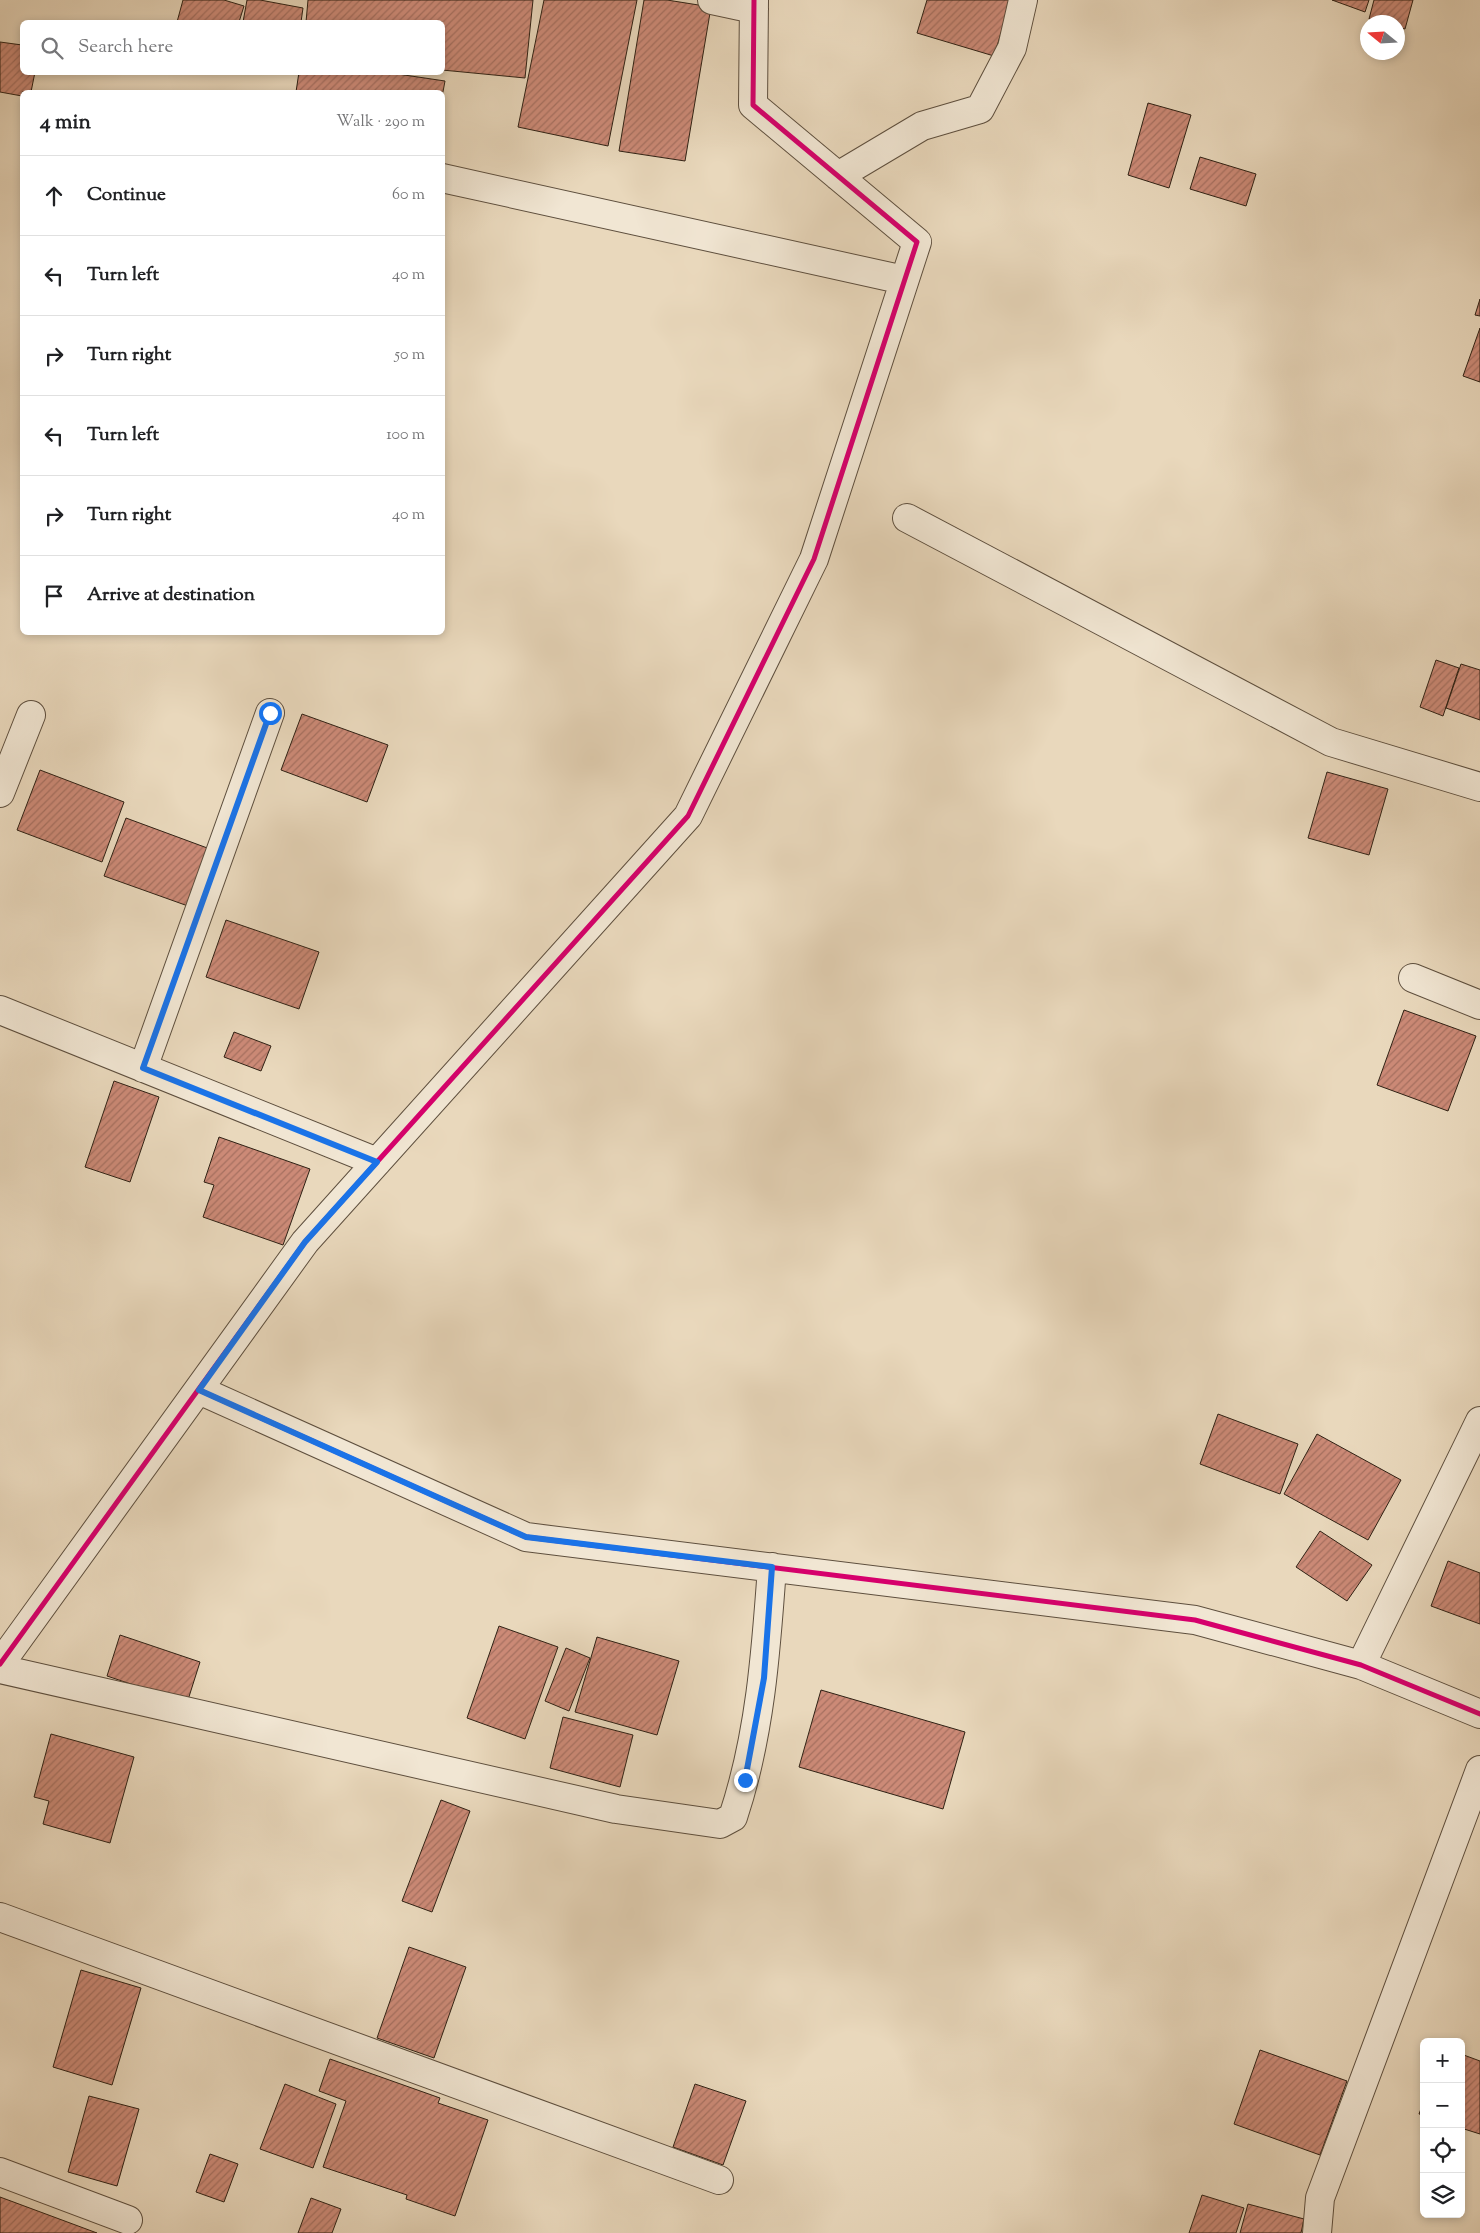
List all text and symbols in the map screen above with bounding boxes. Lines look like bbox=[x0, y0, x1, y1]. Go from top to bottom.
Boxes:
north arrow bbox=[1360, 15, 1405, 60]
search box bbox=[20, 20, 445, 75]
icon: search bbox=[38, 34, 66, 62]
text: Search here bbox=[78, 34, 173, 61]
text: 4 min bbox=[40, 108, 91, 138]
text: Walk · 290 m bbox=[336, 111, 425, 134]
icon: ahead bbox=[40, 182, 68, 210]
text: Continue bbox=[87, 182, 166, 209]
text: 60 m bbox=[392, 184, 425, 207]
icon: left bbox=[40, 262, 68, 290]
text: Turn left bbox=[87, 262, 159, 289]
text: 40 m bbox=[392, 264, 425, 287]
icon: right bbox=[40, 342, 68, 370]
text: Turn right bbox=[87, 342, 171, 369]
text: 50 m bbox=[394, 344, 425, 367]
icon: left bbox=[40, 422, 68, 450]
text: Turn left bbox=[87, 422, 159, 449]
text: 100 m bbox=[386, 424, 425, 447]
icon: right bbox=[40, 502, 68, 530]
text: Turn right bbox=[87, 502, 171, 529]
text: 40 m bbox=[392, 504, 425, 527]
icon: arrive bbox=[40, 582, 68, 610]
text: Arrive at destination bbox=[87, 582, 255, 609]
route start bbox=[259, 702, 282, 725]
route end bbox=[734, 1769, 757, 1792]
map controls bbox=[1420, 2038, 1465, 2218]
button: + bbox=[1420, 2038, 1465, 2083]
button: − bbox=[1420, 2083, 1465, 2128]
button: locate bbox=[1420, 2128, 1465, 2173]
button: layers bbox=[1420, 2173, 1465, 2218]

